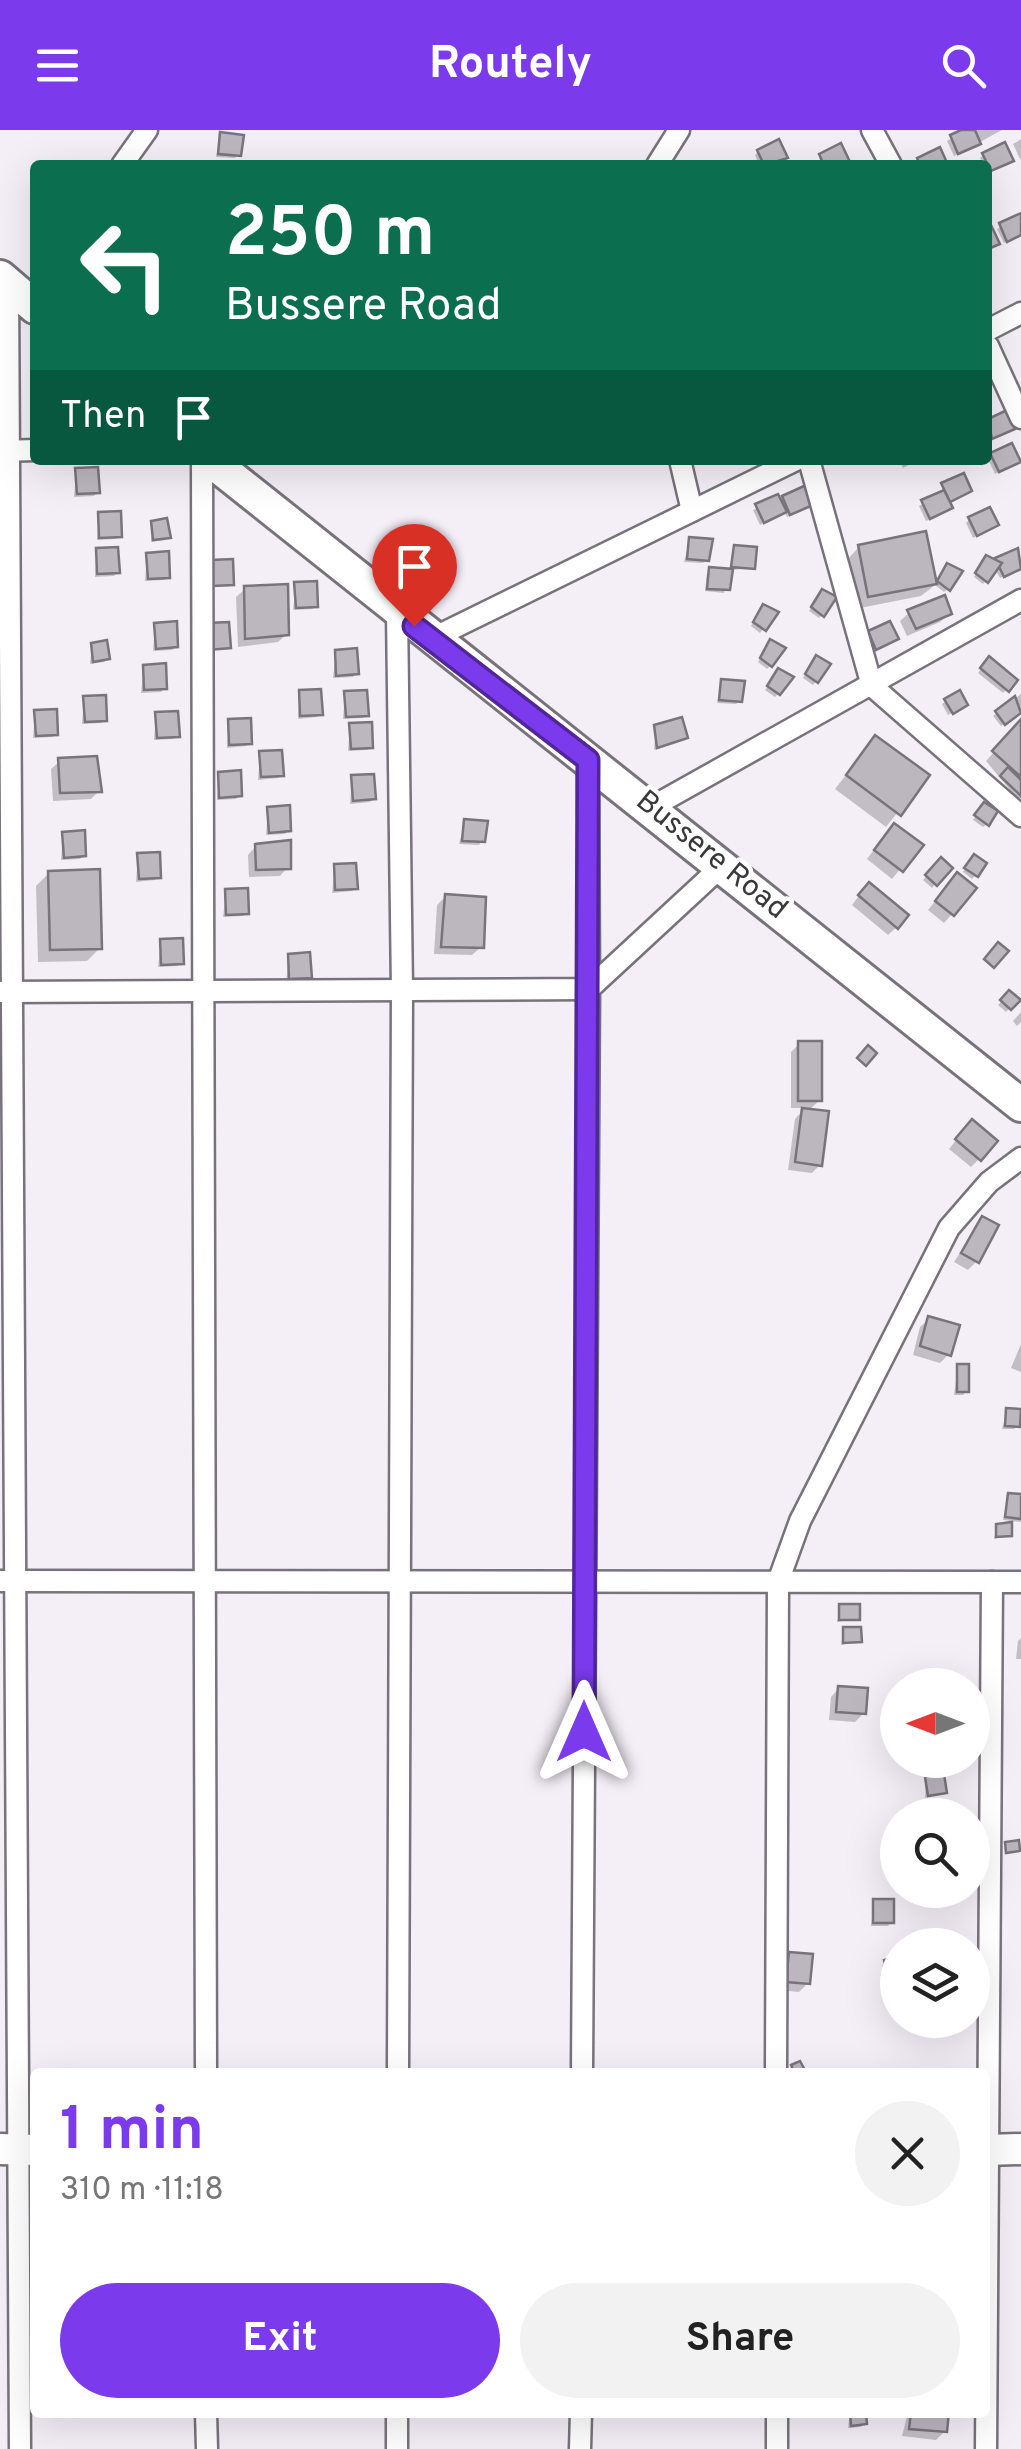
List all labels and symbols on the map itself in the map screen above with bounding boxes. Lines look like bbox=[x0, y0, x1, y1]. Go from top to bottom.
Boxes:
pin bbox=[372, 524, 457, 627]
street label: Bussere Road bbox=[628, 784, 794, 928]
north arrow bbox=[880, 1668, 990, 1778]
position arrow bbox=[532, 1680, 636, 1784]

